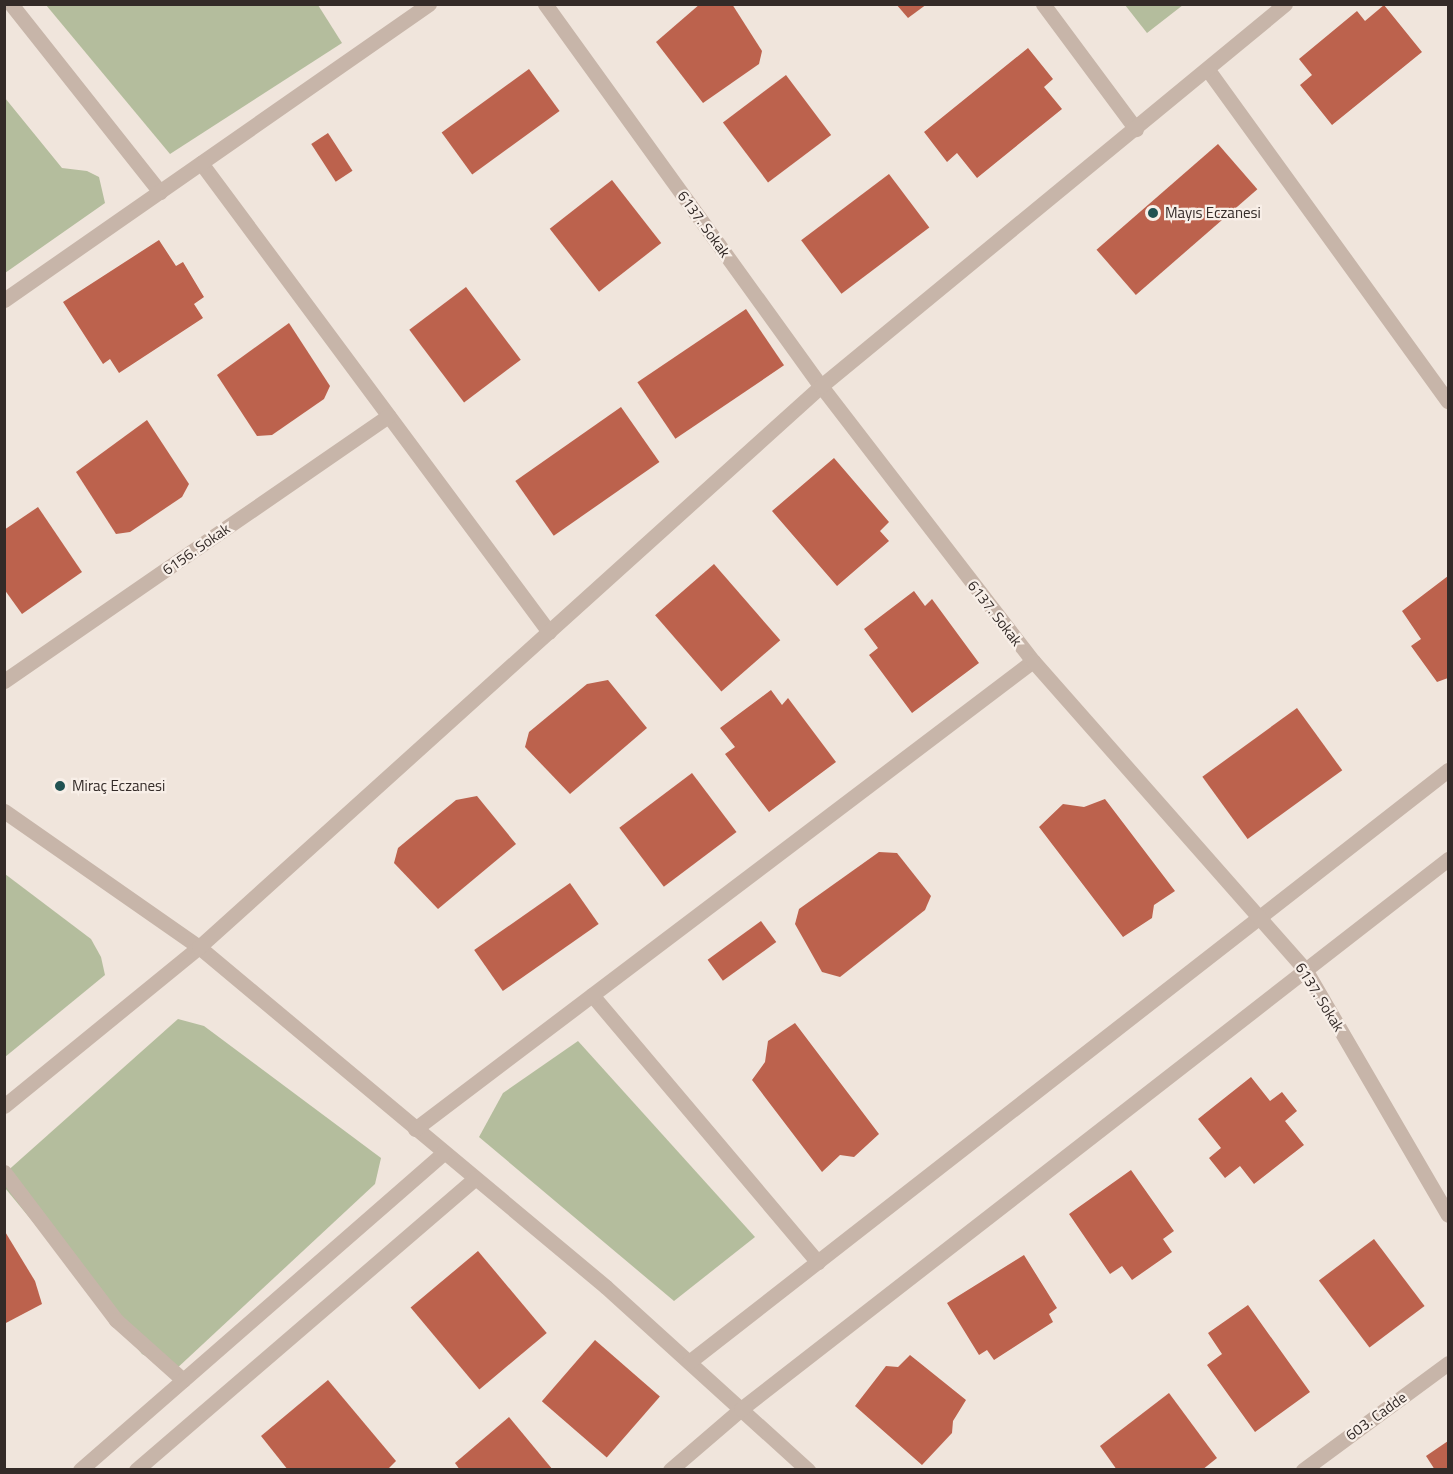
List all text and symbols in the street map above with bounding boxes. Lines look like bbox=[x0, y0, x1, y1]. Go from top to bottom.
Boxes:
street label: 6137. Sokak bbox=[674, 187, 734, 261]
place label: Mayıs Eczanesi bbox=[1165, 204, 1261, 222]
marker: Mayıs Eczanesi bbox=[1146, 206, 1160, 220]
street label: 6156. Sokak bbox=[159, 519, 233, 579]
street label: 6137. Sokak bbox=[964, 577, 1026, 649]
place label: Miraç Eczanesi bbox=[72, 777, 165, 795]
marker: Miraç Eczanesi bbox=[53, 779, 67, 793]
street label: 6137. Sokak bbox=[1292, 959, 1348, 1035]
street label: 603. Cadde bbox=[1342, 1388, 1410, 1444]

